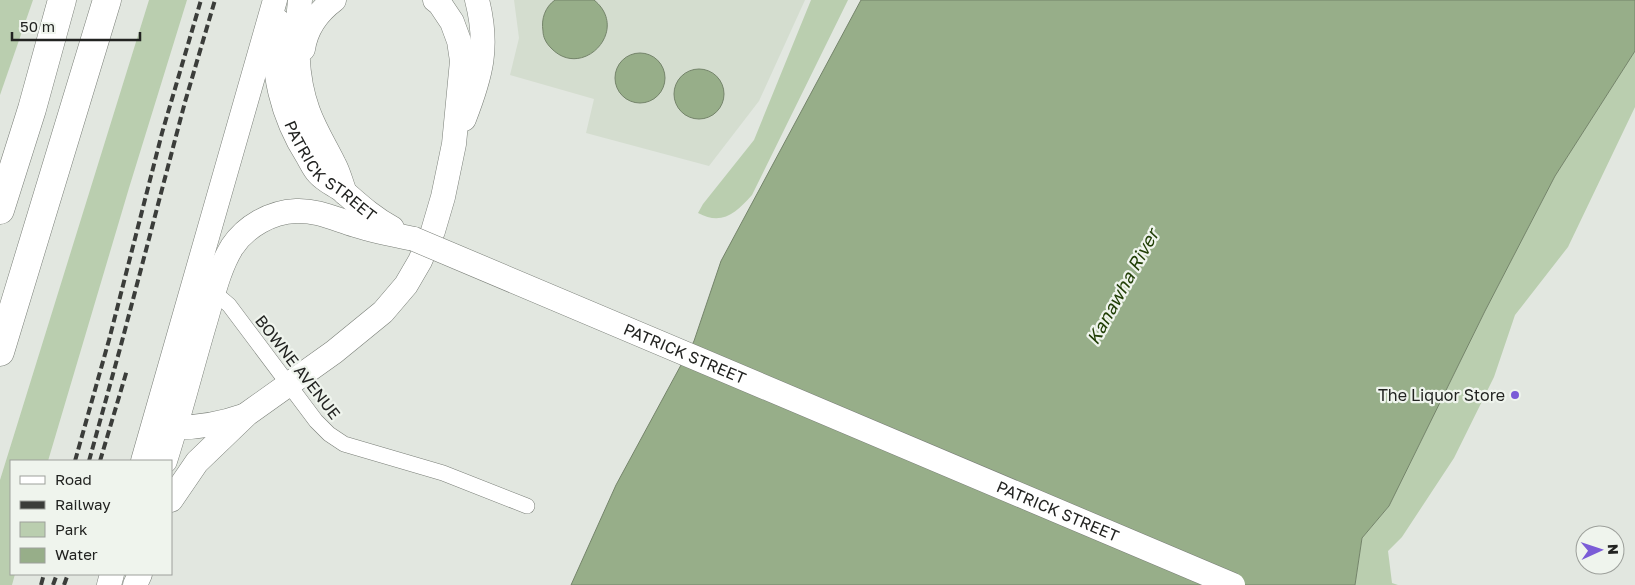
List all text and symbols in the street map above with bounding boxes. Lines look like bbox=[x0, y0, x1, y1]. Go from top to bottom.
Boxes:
scale bar bbox=[12, 10, 140, 42]
text: 50 m bbox=[20, 17, 55, 35]
street label: PATRICK STREET bbox=[280, 118, 381, 225]
water label: Kanawha River bbox=[1081, 223, 1164, 348]
street label: BOWNE AVENUE bbox=[251, 311, 345, 423]
street label: PATRICK STREET bbox=[621, 319, 749, 388]
place label: The Liquor Store bbox=[1378, 385, 1505, 405]
marker: The Liquor Store bbox=[1509, 389, 1521, 401]
legend bbox=[10, 460, 172, 575]
text: Road bbox=[55, 470, 92, 488]
street label: PATRICK STREET bbox=[994, 476, 1122, 546]
text: Railway bbox=[55, 495, 111, 513]
text: Park bbox=[55, 520, 88, 538]
north arrow bbox=[1575, 525, 1625, 575]
text: N bbox=[1605, 544, 1622, 555]
text: Water bbox=[55, 545, 98, 563]

